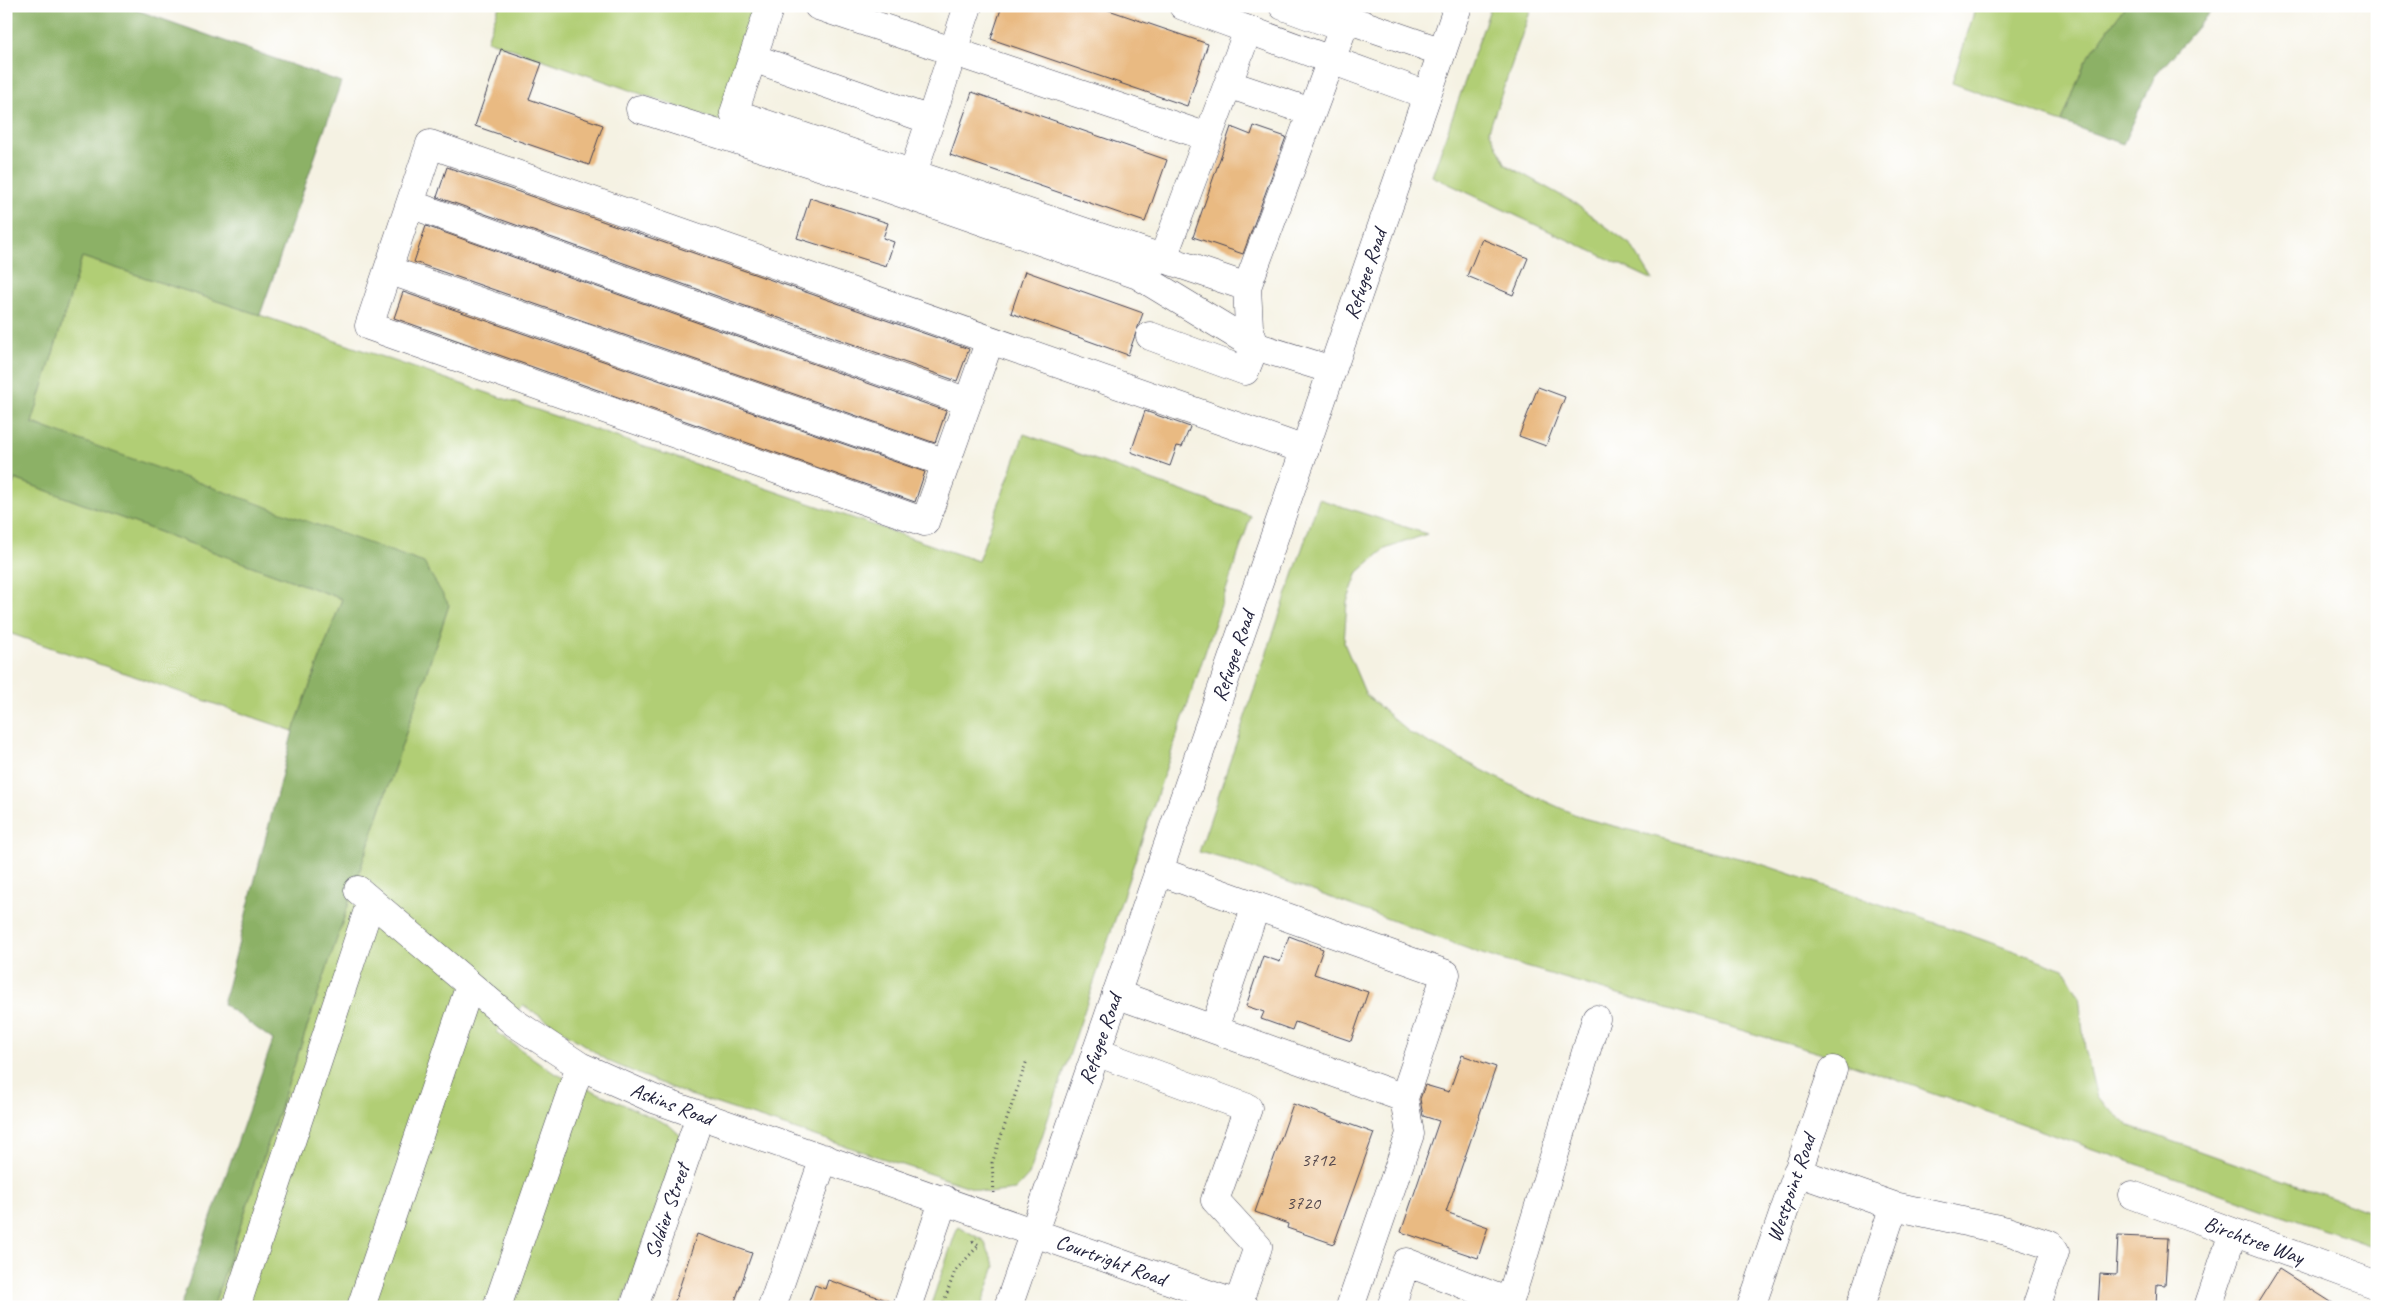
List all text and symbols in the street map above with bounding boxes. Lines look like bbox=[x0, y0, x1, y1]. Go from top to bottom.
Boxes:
street label: Refugee Road bbox=[1338, 222, 1394, 322]
street label: Refugee Road bbox=[1206, 604, 1262, 704]
street label: Refugee Road bbox=[1073, 987, 1129, 1087]
street label: Askins Road bbox=[627, 1076, 720, 1133]
street label: Westpoint Road bbox=[1760, 1128, 1822, 1245]
house number: 3712 bbox=[1301, 1148, 1337, 1172]
street label: Soldier Street bbox=[639, 1157, 696, 1262]
house number: 3720 bbox=[1286, 1191, 1322, 1215]
street label: Birchtree Way bbox=[2201, 1210, 2309, 1271]
street label: Courtright Road bbox=[1052, 1228, 1173, 1293]

